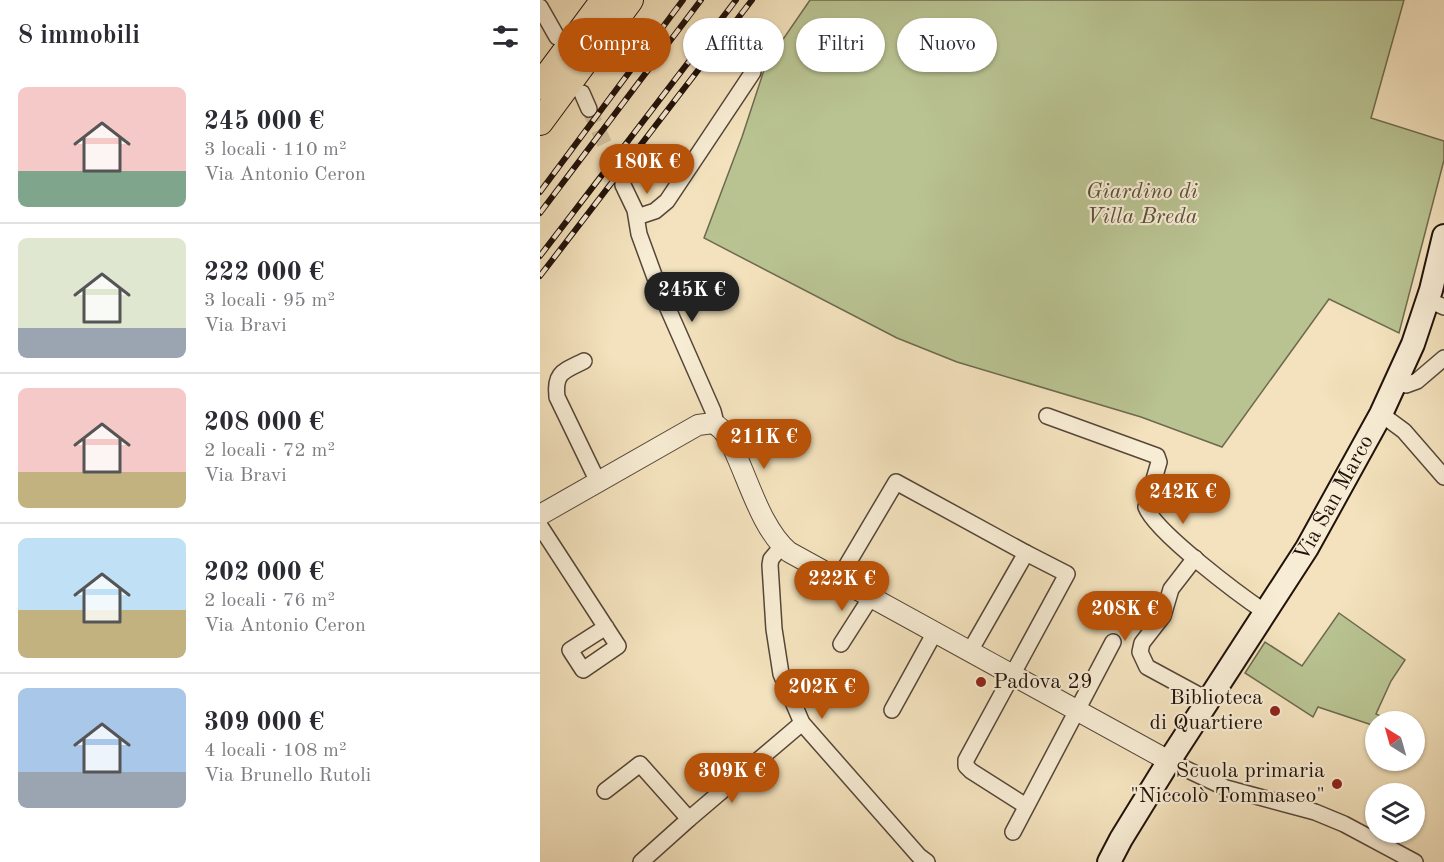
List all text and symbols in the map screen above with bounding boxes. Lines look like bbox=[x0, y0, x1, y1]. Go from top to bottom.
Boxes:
chip: Compra bbox=[558, 18, 671, 72]
chip: Affitta bbox=[683, 18, 784, 72]
chip: Filtri bbox=[796, 18, 885, 72]
chip: Nuovo bbox=[897, 18, 997, 72]
icon: filters bbox=[489, 20, 522, 53]
text: 8 immobili bbox=[18, 23, 140, 49]
text: 245 000 € bbox=[204, 109, 324, 135]
icon: home bbox=[66, 111, 138, 183]
text: 3 locali · 110 m² bbox=[204, 140, 347, 160]
pin: 180K € bbox=[598, 144, 696, 195]
text: 180K € bbox=[613, 153, 681, 173]
text: Via Antonio Ceron bbox=[204, 165, 366, 185]
park label: Giardino di Villa Breda bbox=[1086, 181, 1199, 228]
text: 222 000 € bbox=[204, 260, 324, 286]
icon: home bbox=[66, 262, 138, 334]
pin: 245K € bbox=[643, 272, 741, 323]
text: 245K € bbox=[658, 281, 726, 301]
text: 3 locali · 95 m² bbox=[204, 291, 335, 311]
text: Via Bravi bbox=[204, 316, 287, 336]
text: 208 000 € bbox=[204, 410, 324, 436]
icon: home bbox=[66, 412, 138, 484]
pin: 211K € bbox=[715, 419, 813, 470]
text: 211K € bbox=[730, 428, 798, 448]
street label: Via San Marco bbox=[1290, 432, 1378, 565]
text: 2 locali · 72 m² bbox=[204, 441, 335, 461]
text: Via Bravi bbox=[204, 466, 287, 486]
pin: 242K € bbox=[1134, 474, 1232, 525]
text: 242K € bbox=[1149, 483, 1217, 503]
text: 202 000 € bbox=[204, 560, 324, 586]
pin: 222K € bbox=[793, 561, 891, 612]
icon: home bbox=[66, 562, 138, 634]
text: 222K € bbox=[808, 570, 876, 590]
text: 2 locali · 76 m² bbox=[204, 591, 335, 611]
pin: 208K € bbox=[1076, 591, 1174, 642]
text: 208K € bbox=[1091, 600, 1159, 620]
text: Via Antonio Ceron bbox=[204, 616, 366, 636]
pin: 202K € bbox=[773, 669, 871, 720]
place label: Padova 29 bbox=[993, 671, 1093, 693]
marker: Padova 29 bbox=[974, 675, 988, 689]
text: 202K € bbox=[788, 678, 856, 698]
place label: Biblioteca di Quartiere bbox=[1149, 687, 1263, 734]
marker: Biblioteca di Quartiere bbox=[1268, 704, 1282, 718]
text: 309 000 € bbox=[204, 710, 324, 736]
north arrow bbox=[1365, 711, 1425, 771]
map controls bbox=[1365, 711, 1425, 843]
icon: home bbox=[66, 712, 138, 784]
text: 4 locali · 108 m² bbox=[204, 741, 347, 761]
pin: 309K € bbox=[683, 753, 781, 804]
place label: Scuola primaria "Niccolò Tommaseo" bbox=[1130, 760, 1325, 807]
text: 309K € bbox=[698, 762, 766, 782]
text: Via Brunello Rutoli bbox=[204, 766, 371, 786]
marker: Scuola primaria "Niccolò Tommaseo" bbox=[1330, 777, 1344, 791]
button: layers bbox=[1365, 783, 1425, 843]

